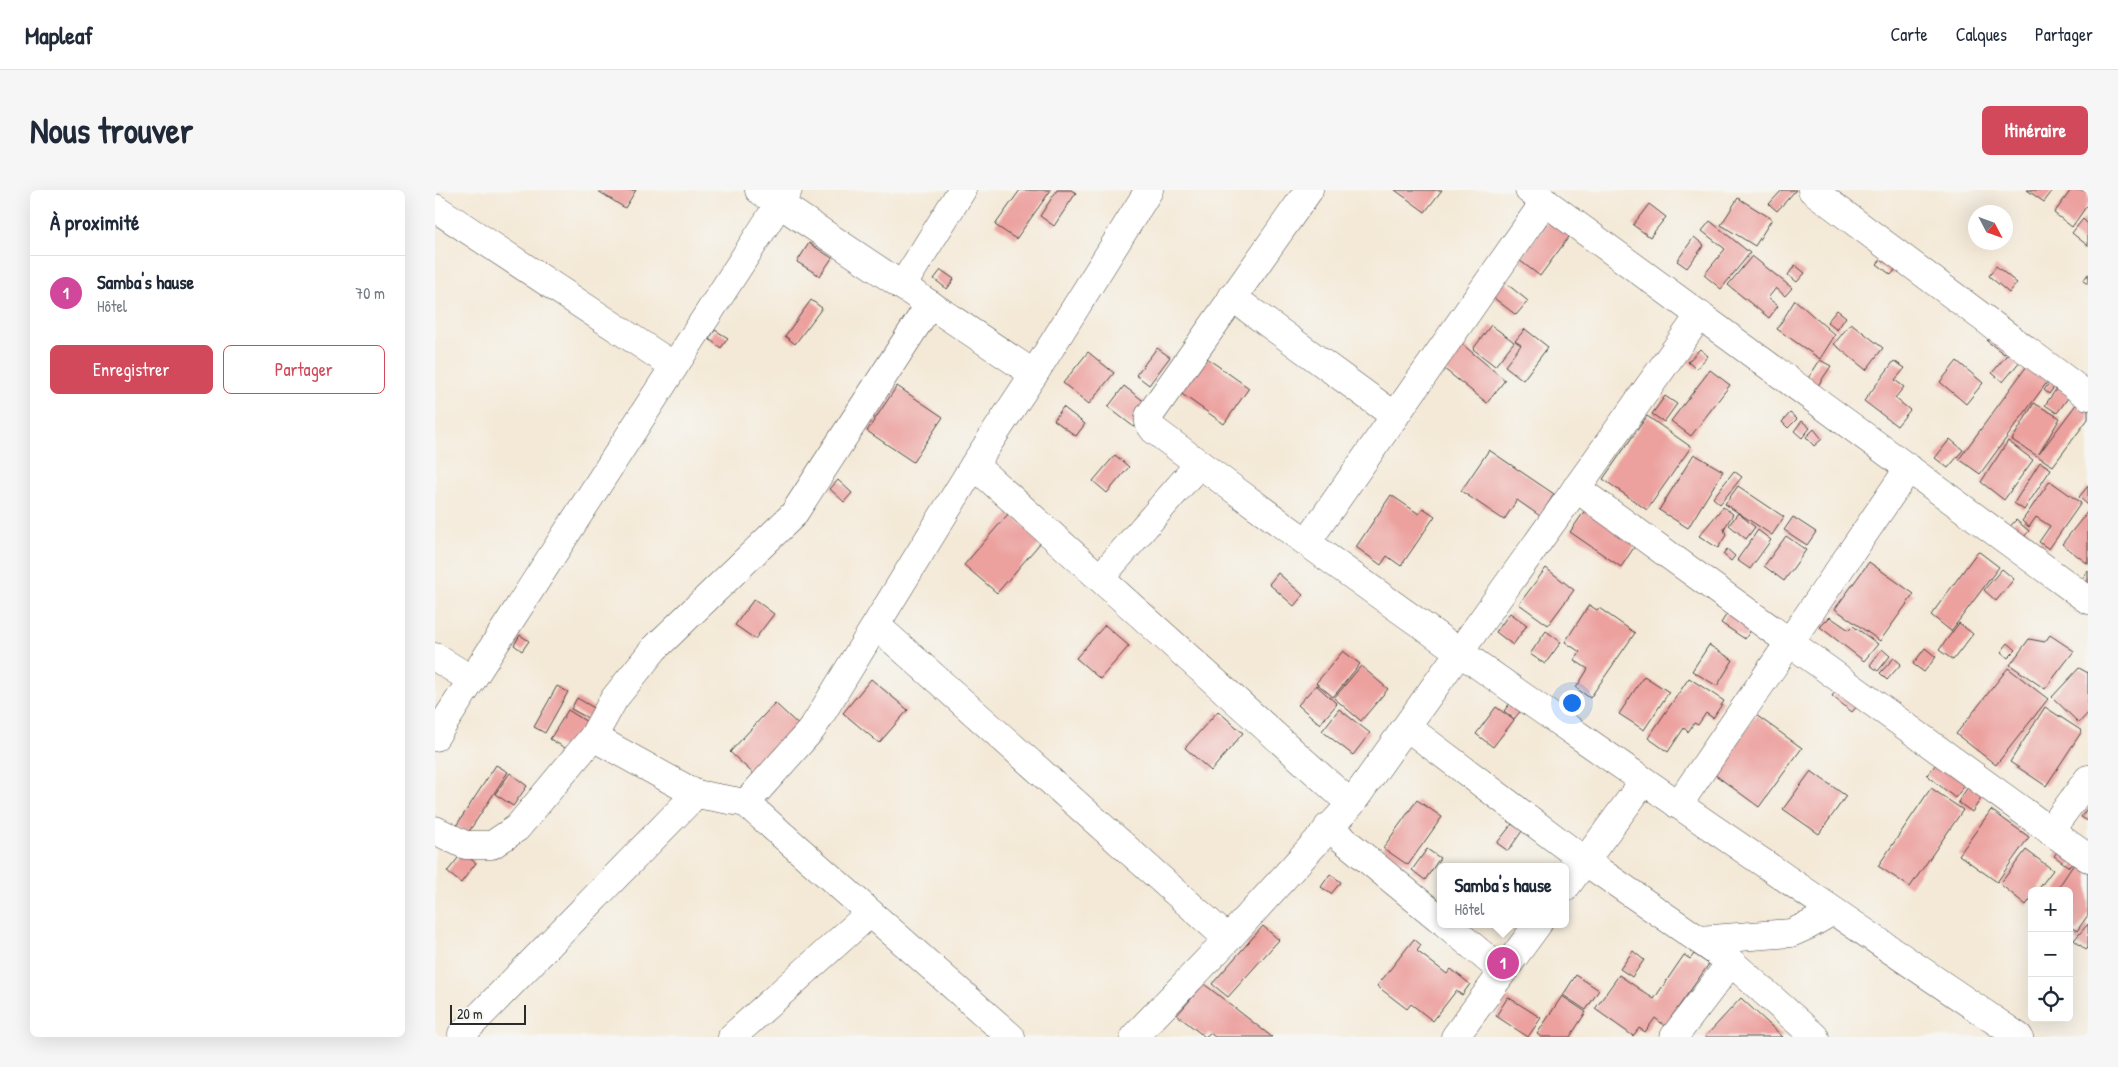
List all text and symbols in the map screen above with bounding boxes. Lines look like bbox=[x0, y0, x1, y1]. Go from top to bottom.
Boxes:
text: Mapleaf bbox=[25, 19, 93, 51]
text: Carte bbox=[1890, 22, 1928, 47]
text: Calques bbox=[1956, 22, 2007, 47]
text: Partager bbox=[2035, 22, 2093, 47]
button: Itinéraire bbox=[1982, 106, 2088, 155]
text: Nous trouver bbox=[30, 107, 193, 154]
north arrow bbox=[1968, 205, 2013, 250]
text: À proximité bbox=[50, 208, 139, 237]
text: Samba's hause bbox=[97, 269, 194, 295]
text: 1 bbox=[63, 282, 69, 304]
text: 70 m bbox=[355, 282, 385, 304]
text: Hôtel bbox=[97, 295, 127, 317]
button: Enregistrer bbox=[50, 345, 213, 394]
button: Partager bbox=[223, 345, 385, 394]
your location bbox=[1559, 690, 1585, 716]
popup bbox=[1437, 863, 1569, 928]
text: Samba's hause bbox=[1454, 872, 1552, 898]
map controls bbox=[2028, 887, 2073, 1022]
button: + bbox=[2028, 887, 2073, 932]
text: Hôtel bbox=[1454, 898, 1485, 920]
button: − bbox=[2028, 932, 2073, 977]
pin: 1 bbox=[1487, 944, 1519, 982]
button: locate bbox=[2028, 977, 2073, 1022]
scale bar bbox=[450, 1002, 526, 1025]
text: 20 m bbox=[457, 1004, 483, 1023]

